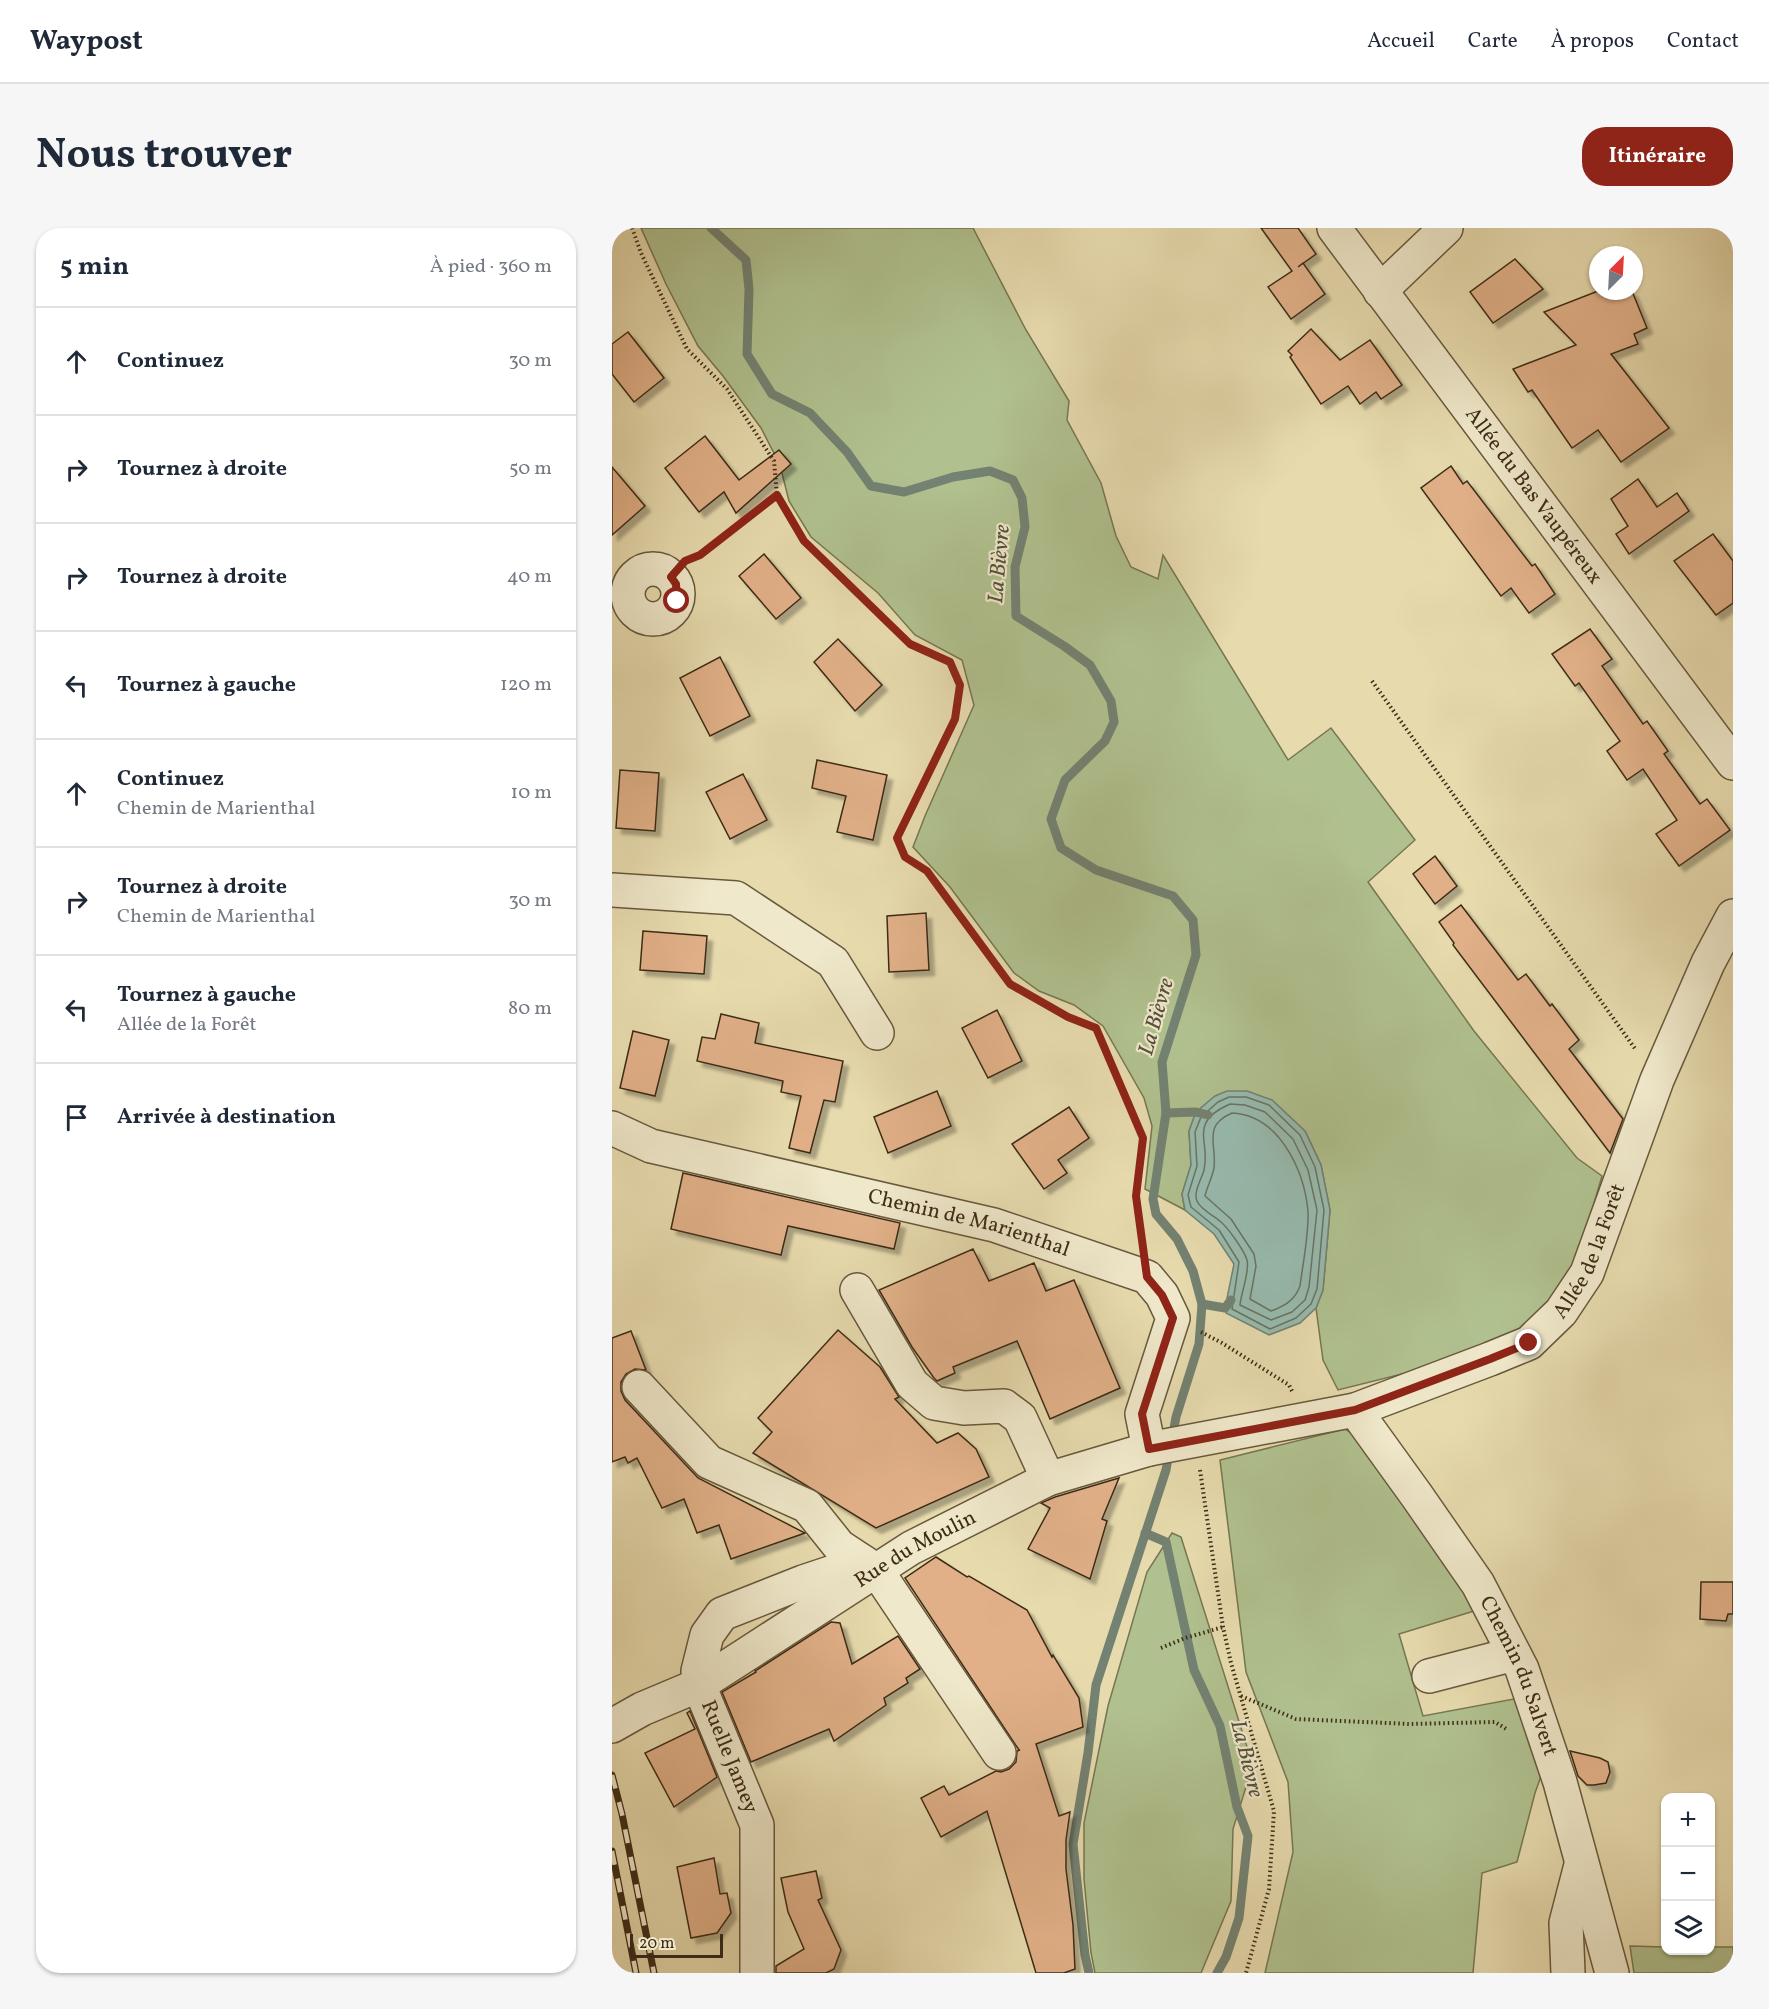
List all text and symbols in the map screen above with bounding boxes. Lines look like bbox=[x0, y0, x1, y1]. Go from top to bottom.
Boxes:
text: Waypost bbox=[30, 22, 143, 61]
text: Accueil bbox=[1367, 27, 1435, 56]
text: Carte bbox=[1468, 27, 1518, 56]
text: À propos bbox=[1551, 27, 1634, 56]
text: Contact bbox=[1667, 27, 1739, 56]
text: Nous trouver bbox=[36, 127, 292, 186]
button: Itinéraire bbox=[1582, 127, 1733, 186]
north arrow bbox=[1589, 246, 1643, 300]
text: 5 min bbox=[60, 249, 129, 285]
text: À pied · 360 m bbox=[430, 253, 552, 281]
icon: ahead bbox=[60, 345, 93, 378]
text: Continuez bbox=[117, 346, 224, 377]
text: 30 m bbox=[508, 347, 552, 375]
street label: Allée du Bas Vaupéreux bbox=[1458, 401, 1609, 590]
icon: right bbox=[60, 453, 93, 486]
text: Tournez à droite bbox=[117, 454, 287, 485]
text: 50 m bbox=[509, 455, 552, 483]
water label: La Bièvre bbox=[981, 523, 1019, 605]
icon: right bbox=[60, 561, 93, 594]
text: Tournez à droite bbox=[117, 562, 287, 593]
text: 40 m bbox=[507, 563, 552, 591]
route start bbox=[663, 587, 689, 613]
icon: left bbox=[60, 669, 93, 702]
text: Tournez à gauche bbox=[117, 670, 296, 701]
text: 120 m bbox=[500, 671, 552, 699]
text: Continuez bbox=[117, 764, 224, 795]
icon: ahead bbox=[60, 777, 93, 810]
text: 10 m bbox=[511, 779, 552, 807]
text: Chemin de Marienthal bbox=[117, 795, 315, 823]
text: Tournez à droite bbox=[117, 872, 287, 903]
icon: right bbox=[60, 885, 93, 918]
text: 30 m bbox=[508, 887, 552, 915]
text: Chemin de Marienthal bbox=[117, 903, 315, 931]
water label: La Bièvre bbox=[1131, 975, 1183, 1059]
text: Tournez à gauche bbox=[117, 980, 296, 1011]
icon: left bbox=[60, 993, 93, 1026]
text: 80 m bbox=[508, 995, 552, 1023]
text: Allée de la Forêt bbox=[117, 1011, 256, 1039]
icon: arrive bbox=[60, 1101, 93, 1134]
text: Arrivée à destination bbox=[117, 1102, 336, 1133]
street label: Allée de la Forêt bbox=[1546, 1179, 1633, 1325]
street label: Chemin de Marienthal bbox=[865, 1182, 1074, 1264]
route end bbox=[1515, 1329, 1541, 1355]
street label: Rue du Moulin bbox=[849, 1503, 981, 1595]
street label: Chemin du Salvert bbox=[1472, 1591, 1565, 1760]
street label: Ruelle Jamey bbox=[693, 1696, 765, 1819]
water label: La Bièvre bbox=[1221, 1717, 1271, 1801]
map controls bbox=[1661, 1793, 1715, 1955]
button: + bbox=[1661, 1793, 1715, 1847]
button: − bbox=[1661, 1847, 1715, 1901]
button: layers bbox=[1661, 1901, 1715, 1955]
scale bar bbox=[630, 1931, 723, 1958]
text: 20 m bbox=[639, 1933, 674, 1955]

